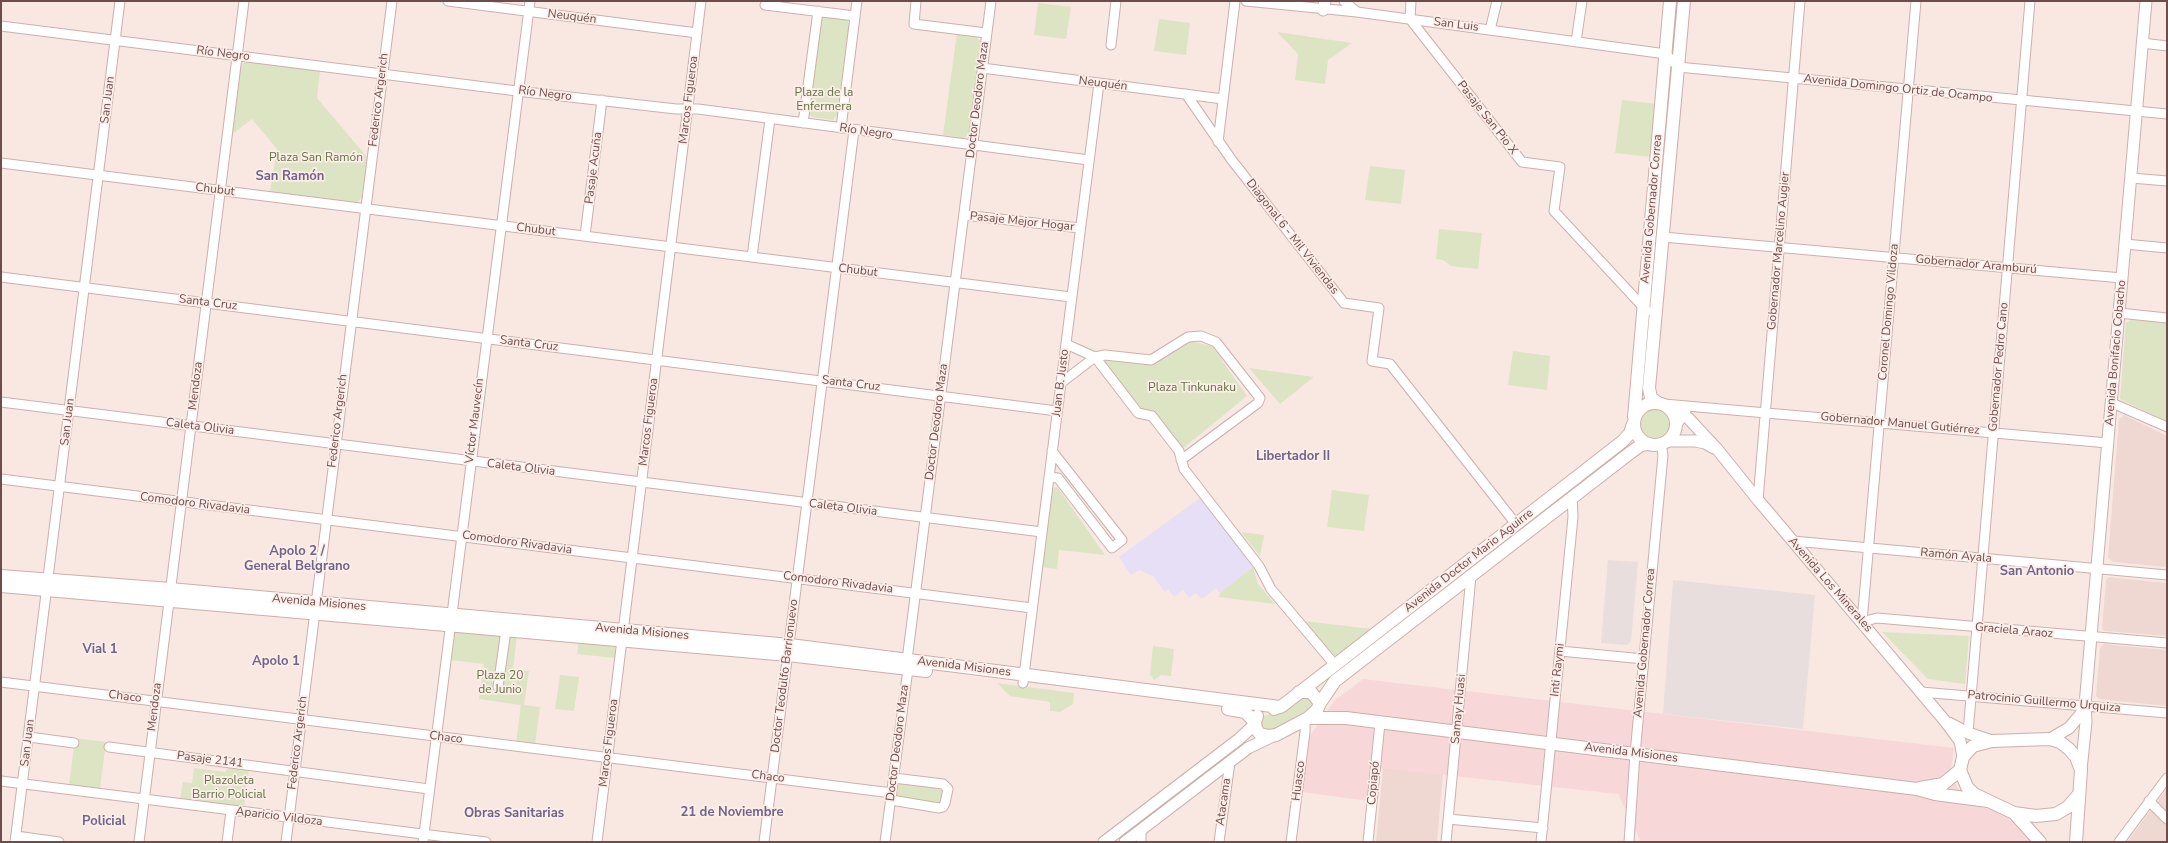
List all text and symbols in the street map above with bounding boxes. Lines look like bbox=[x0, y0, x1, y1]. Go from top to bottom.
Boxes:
street label: Neuquén bbox=[547, 7, 597, 27]
street label: San Luis bbox=[1433, 15, 1479, 35]
street label: Doctor Deodoro Maza bbox=[964, 41, 992, 159]
street label: Río Negro bbox=[195, 44, 251, 64]
street label: Federico Argerich bbox=[366, 52, 392, 148]
street label: Marcos Figueroa bbox=[676, 55, 702, 145]
street label: Avenida Domingo Ortiz de Ocampo bbox=[1803, 72, 1993, 106]
street label: Neuquén bbox=[1078, 74, 1128, 94]
street label: San Juan bbox=[98, 76, 118, 124]
street label: Pasaje San Pio X bbox=[1454, 78, 1520, 158]
street label: Río Negro bbox=[517, 84, 573, 104]
park label: Plaza de la Enfermera bbox=[795, 86, 853, 114]
street label: Río Negro bbox=[838, 121, 894, 143]
street label: Pasaje Acuña bbox=[582, 131, 606, 205]
street label: Avenida Gobernador Correa bbox=[1638, 134, 1666, 284]
park label: Plaza San Ramón bbox=[269, 151, 363, 165]
district label: San Ramón bbox=[256, 169, 324, 185]
street label: Gobernador Marcelino Augier bbox=[1765, 171, 1793, 331]
street label: Diagonal 6 - Mil Viviendas bbox=[1243, 177, 1341, 297]
street label: Chubut bbox=[194, 180, 236, 200]
street label: Pasaje Mejor Hogar bbox=[969, 209, 1075, 235]
street label: Chubut bbox=[515, 220, 557, 240]
street label: Coronel Domingo Vildoza bbox=[1876, 243, 1902, 381]
street label: Gobernador Aramburú bbox=[1915, 253, 2037, 277]
street label: Chubut bbox=[837, 261, 879, 281]
street label: Avenida Bonifacio Cobacho bbox=[2102, 279, 2130, 427]
street label: Santa Cruz bbox=[178, 292, 238, 314]
street label: Gobernador Pedro Cano bbox=[1986, 302, 2012, 432]
street label: Santa Cruz bbox=[499, 333, 559, 355]
street label: Juan B. Justo bbox=[1050, 348, 1072, 418]
street label: Mendoza bbox=[186, 361, 206, 411]
street label: Doctor Deodoro Maza bbox=[923, 363, 951, 481]
street label: Federico Argerich bbox=[325, 373, 351, 469]
street label: Santa Cruz bbox=[821, 373, 881, 395]
street label: Marcos Figueroa bbox=[636, 377, 662, 467]
street label: Víctor Mauvecín bbox=[463, 378, 487, 464]
park label: Plaza Tinkunaku bbox=[1148, 381, 1236, 395]
street label: San Juan bbox=[58, 398, 78, 446]
street label: Gobernador Manuel Gutiérrez bbox=[1820, 410, 1980, 438]
street label: Caleta Olivia bbox=[165, 416, 235, 438]
district label: Libertador II bbox=[1256, 449, 1330, 465]
street label: Caleta Olivia bbox=[486, 457, 556, 479]
street label: Comodoro Rivadavia bbox=[139, 490, 251, 518]
street label: Caleta Olivia bbox=[808, 497, 878, 519]
street label: Avenida Doctor Mario Aguirre bbox=[1402, 506, 1536, 616]
street label: Comodoro Rivadavia bbox=[461, 528, 573, 558]
street label: Avenida Los Minerales bbox=[1785, 534, 1875, 636]
district label: Apolo 2 / General Belgrano bbox=[244, 544, 350, 575]
street label: Ramón Ayala bbox=[1920, 546, 1992, 566]
district label: San Antonio bbox=[2000, 564, 2074, 580]
street label: Avenida Gobernador Correa bbox=[1631, 568, 1659, 718]
street label: Comodoro Rivadavia bbox=[782, 569, 894, 597]
street label: Avenida Misiones bbox=[271, 592, 367, 614]
street label: Doctor Teodulfo Barrionuevo bbox=[768, 598, 802, 754]
street label: Graciela Araoz bbox=[1974, 620, 2054, 642]
street label: Avenida Misiones bbox=[594, 621, 690, 643]
district label: Vial 1 bbox=[82, 642, 118, 658]
street label: Inti Raymi bbox=[1548, 643, 1568, 697]
district label: Apolo 1 bbox=[252, 654, 300, 670]
street label: Avenida Misiones bbox=[916, 654, 1012, 680]
park label: Plaza 20 de Junio bbox=[477, 669, 523, 697]
street label: Samay Huasi bbox=[1449, 673, 1469, 745]
street label: Mendoza bbox=[145, 682, 165, 732]
street label: Doctor Deodoro Maza bbox=[884, 684, 912, 802]
street label: Chaco bbox=[108, 688, 142, 706]
street label: Patrocinio Guillermo Urquiza bbox=[1967, 688, 2121, 716]
street label: Federico Argerich bbox=[285, 695, 311, 791]
street label: Marcos Figueroa bbox=[596, 698, 622, 788]
street label: San Juan bbox=[18, 719, 38, 767]
street label: Chaco bbox=[429, 729, 463, 747]
street label: Avenida Misiones bbox=[1583, 740, 1679, 766]
street label: Pasaje 2141 bbox=[176, 749, 244, 771]
street label: Huasco bbox=[1289, 760, 1309, 802]
street label: Copiapó bbox=[1365, 760, 1383, 806]
street label: Chaco bbox=[751, 768, 785, 786]
park label: Plazoleta Barrio Policial bbox=[192, 774, 266, 802]
street label: Atacama bbox=[1214, 777, 1234, 827]
street label: Aparicio Vildoza bbox=[235, 805, 323, 829]
district label: 21 de Noviembre bbox=[681, 805, 783, 821]
district label: Obras Sanitarias bbox=[464, 806, 564, 822]
district label: Policial bbox=[82, 814, 126, 830]

